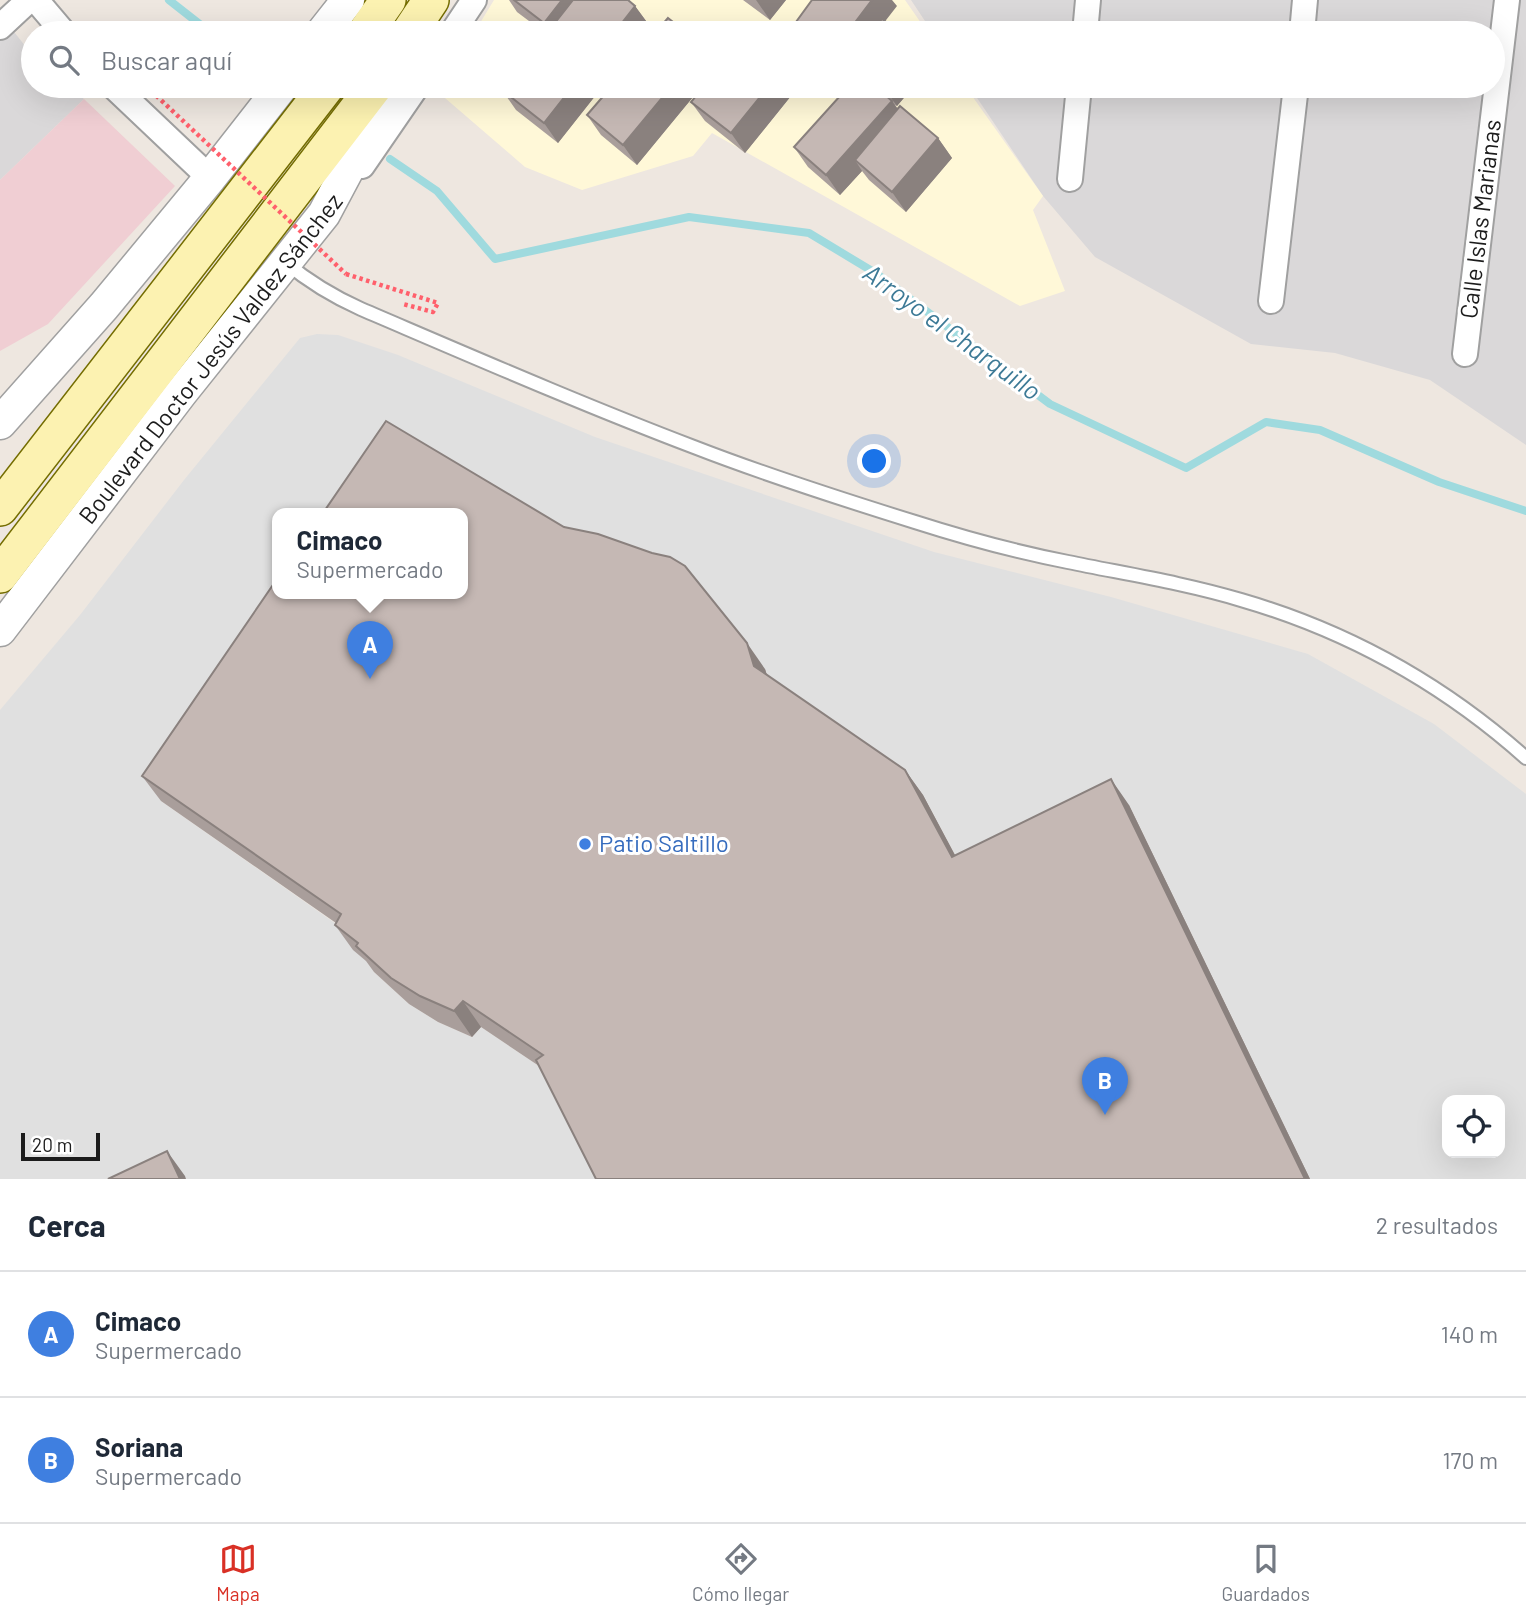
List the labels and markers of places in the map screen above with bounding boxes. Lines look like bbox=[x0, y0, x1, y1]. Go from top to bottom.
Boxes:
pin: A bbox=[347, 621, 393, 679]
place label: Patio Saltillo bbox=[599, 828, 729, 857]
marker: Patio Saltillo bbox=[577, 836, 593, 852]
pin: B bbox=[1082, 1057, 1128, 1115]

